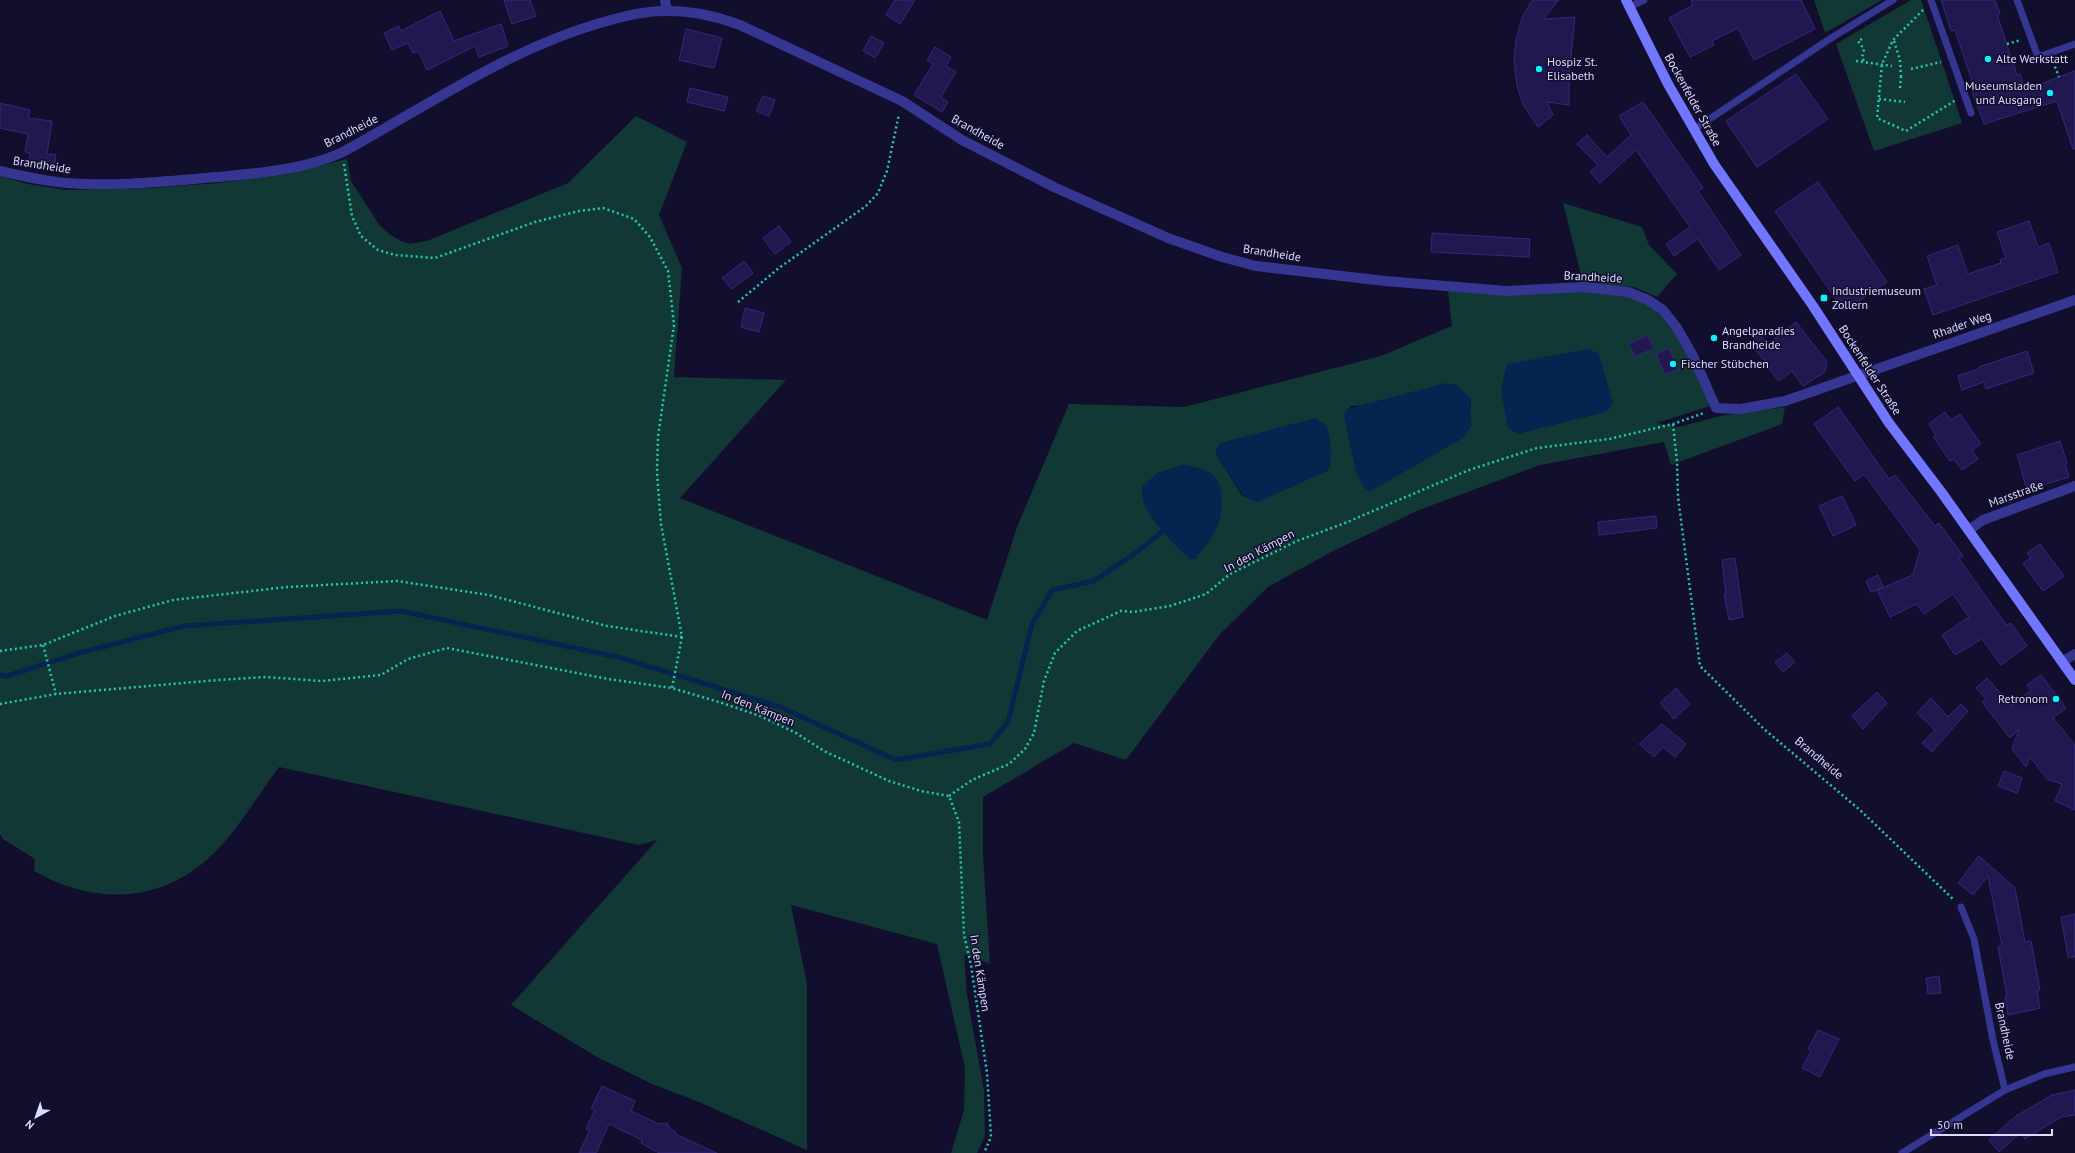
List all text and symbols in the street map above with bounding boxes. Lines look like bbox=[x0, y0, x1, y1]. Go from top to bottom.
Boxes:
street label: Bockenfelder Straße bbox=[1662, 51, 1725, 149]
place label: Alte Werkstatt bbox=[1996, 51, 2068, 66]
place label: Hospiz St. Elisabeth bbox=[1547, 54, 1598, 83]
marker: Alte Werkstatt bbox=[1983, 54, 1993, 64]
marker: Hospiz St. Elisabeth bbox=[1534, 64, 1544, 74]
place label: Museumsladen und Ausgang bbox=[1965, 78, 2042, 107]
marker: Museumsladen und Ausgang bbox=[2045, 88, 2055, 98]
street label: Brandheide bbox=[321, 111, 380, 151]
street label: Brandheide bbox=[949, 111, 1007, 152]
street label: Brandheide bbox=[12, 153, 72, 176]
street label: Brandheide bbox=[1242, 241, 1302, 264]
street label: Brandheide bbox=[1563, 267, 1623, 286]
place label: Industriemuseum Zollern bbox=[1832, 283, 1921, 312]
marker: Industriemuseum Zollern bbox=[1819, 293, 1829, 303]
street label: Rhader Weg bbox=[1931, 307, 1993, 342]
street label: Bockenfelder Straße bbox=[1836, 322, 1905, 417]
place label: Angelparadies Brandheide bbox=[1722, 323, 1795, 352]
marker: Angelparadies Brandheide bbox=[1709, 333, 1719, 343]
place label: Fischer Stübchen bbox=[1681, 356, 1769, 371]
marker: Fischer Stübchen bbox=[1668, 359, 1678, 369]
street label: Marsstraße bbox=[1987, 477, 2045, 510]
street label: In den Kämpen bbox=[1221, 526, 1297, 575]
street label: In den Kämpen bbox=[719, 686, 797, 729]
place label: Retronom bbox=[1998, 691, 2048, 706]
marker: Retronom bbox=[2051, 694, 2061, 704]
street label: Brandheide bbox=[1792, 733, 1847, 782]
street label: In den Kämpen bbox=[967, 933, 994, 1012]
street label: Brandheide bbox=[1992, 1001, 2019, 1061]
north arrow bbox=[16, 1097, 56, 1137]
scale bar bbox=[1931, 1111, 2052, 1137]
text: N bbox=[22, 1117, 37, 1132]
text: 50 m bbox=[1937, 1117, 1963, 1132]

